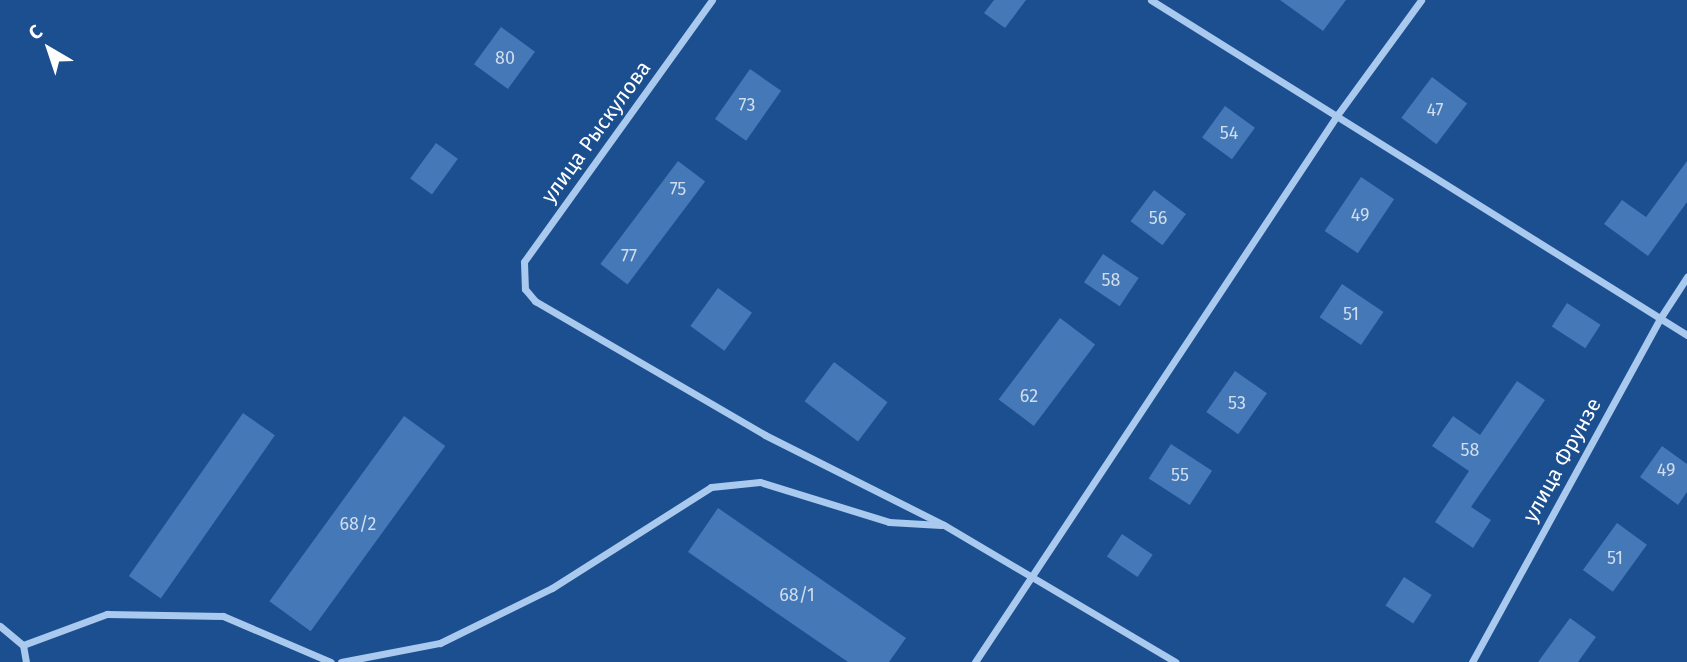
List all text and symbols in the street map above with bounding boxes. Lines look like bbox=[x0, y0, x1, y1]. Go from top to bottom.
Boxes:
north arrow bbox=[14, 14, 84, 84]
text: С bbox=[24, 20, 47, 45]
house number: 80 bbox=[495, 47, 515, 69]
street label: улица Рыскулова bbox=[536, 56, 656, 208]
house number: 73 bbox=[739, 94, 755, 116]
house number: 47 bbox=[1426, 99, 1444, 121]
house number: 54 bbox=[1220, 122, 1238, 144]
house number: 75 bbox=[670, 178, 686, 200]
house number: 49 bbox=[1351, 204, 1369, 226]
house number: 56 bbox=[1149, 207, 1167, 229]
house number: 77 bbox=[621, 245, 637, 267]
house number: 58 bbox=[1102, 269, 1120, 291]
house number: 51 bbox=[1343, 303, 1359, 325]
house number: 62 bbox=[1020, 385, 1038, 407]
house number: 53 bbox=[1228, 392, 1246, 414]
street label: улица Фрунзе bbox=[1517, 393, 1607, 527]
house number: 58 bbox=[1461, 439, 1479, 461]
house number: 49 bbox=[1657, 459, 1675, 481]
house number: 55 bbox=[1171, 464, 1189, 486]
house number: 68/2 bbox=[339, 513, 377, 535]
house number: 51 bbox=[1607, 547, 1623, 569]
house number: 68/1 bbox=[779, 584, 815, 606]

